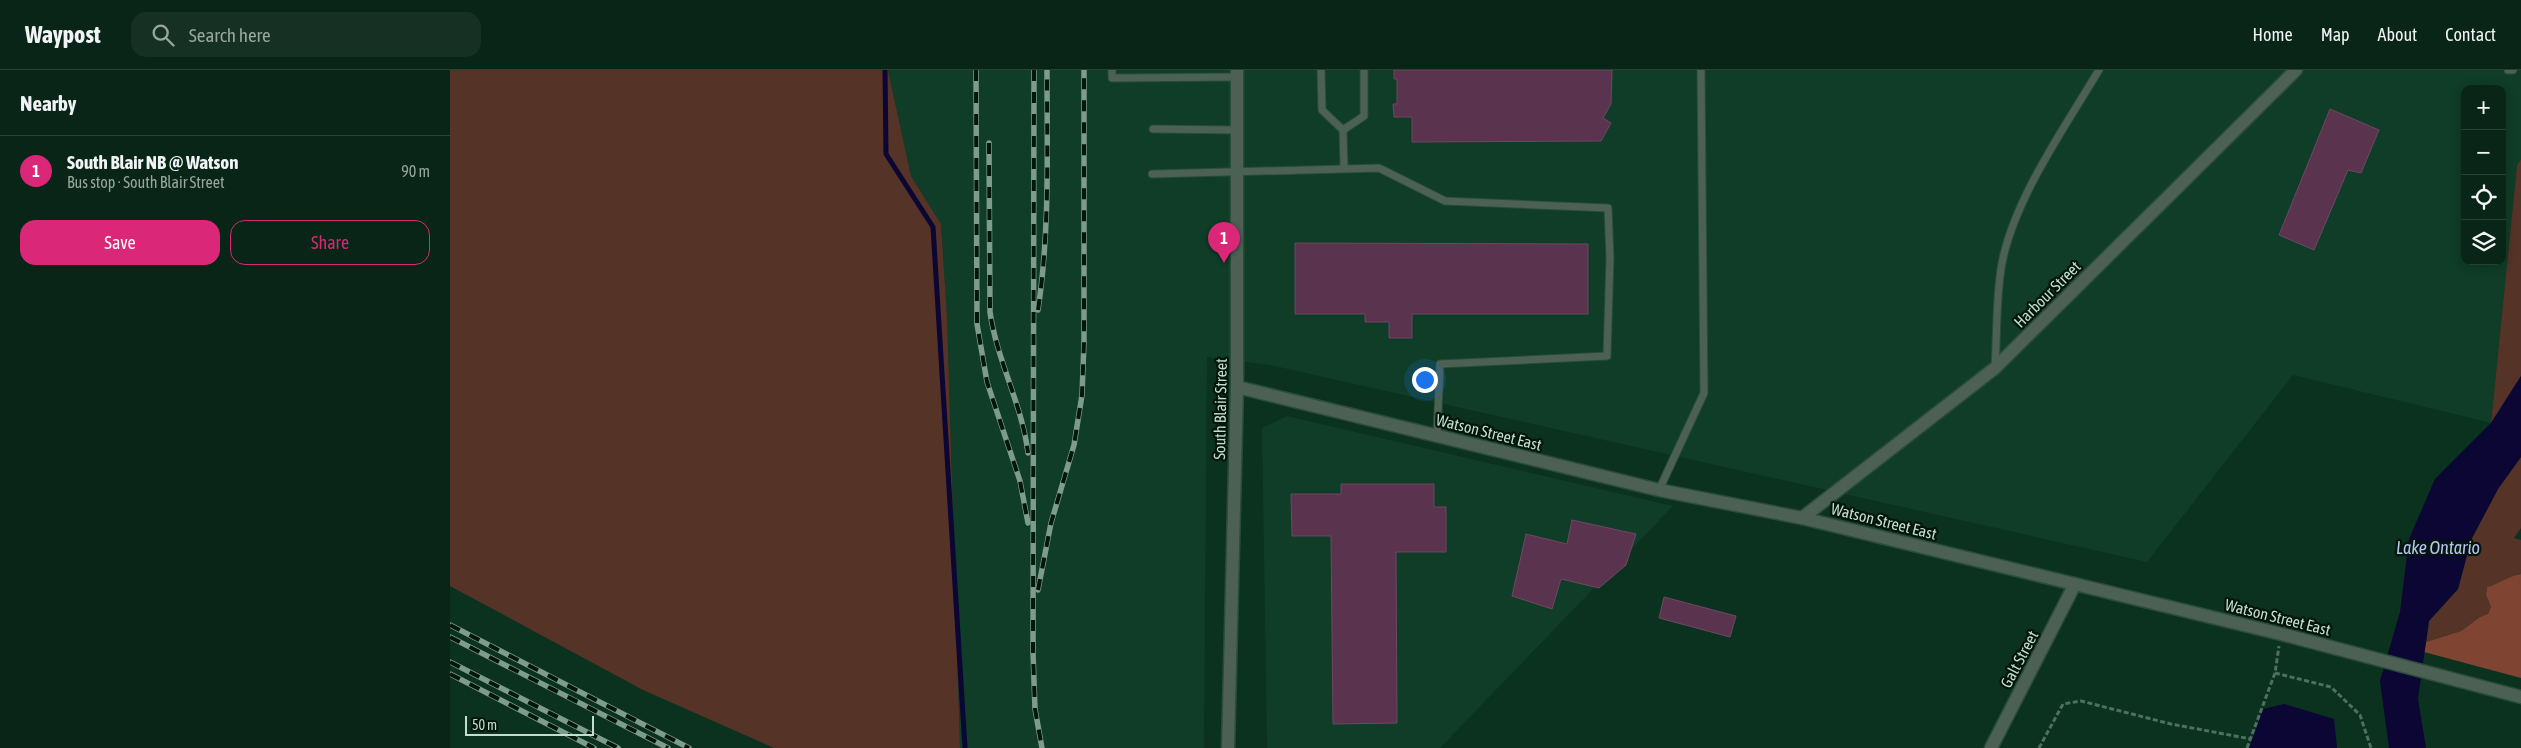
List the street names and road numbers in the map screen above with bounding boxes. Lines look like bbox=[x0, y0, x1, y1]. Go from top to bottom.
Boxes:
street label: Harbour Street bbox=[2010, 257, 2084, 331]
street label: South Blair Street bbox=[1210, 358, 1230, 460]
street label: Watson Street East bbox=[1434, 410, 1544, 454]
street label: Watson Street East bbox=[1829, 499, 1939, 543]
street label: Watson Street East bbox=[2223, 595, 2333, 639]
street label: Galt Street bbox=[1996, 627, 2042, 691]

